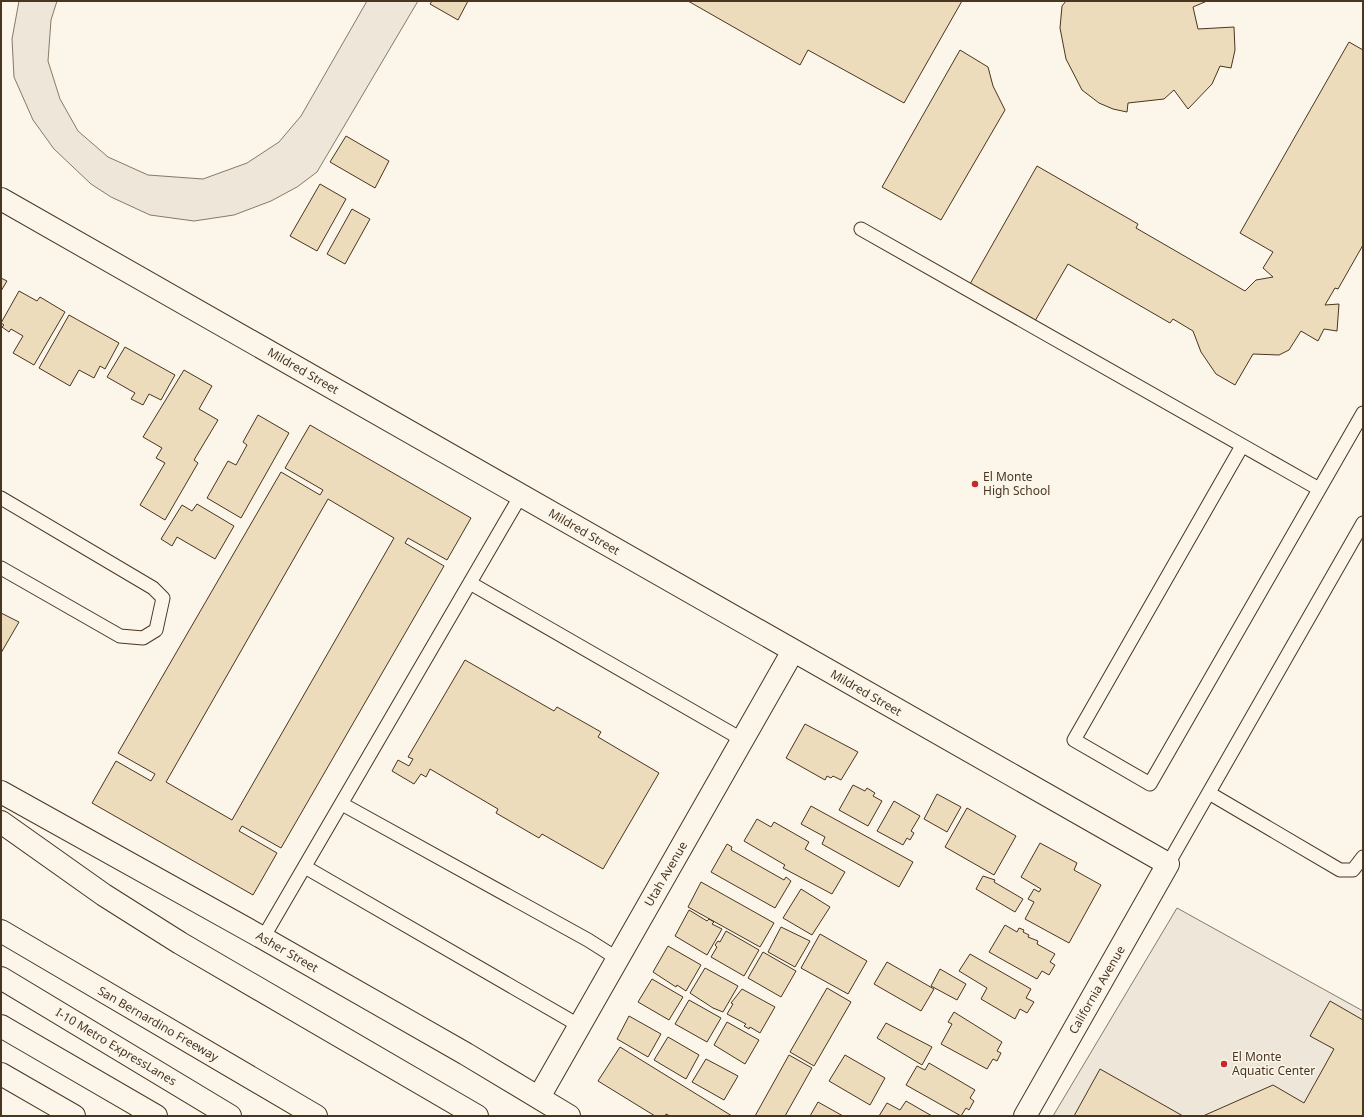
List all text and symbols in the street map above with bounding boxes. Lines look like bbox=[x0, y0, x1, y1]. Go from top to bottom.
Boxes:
street label: Mildred Street bbox=[264, 343, 343, 398]
place label: El Monte High School bbox=[983, 468, 1050, 499]
marker: El Monte High School bbox=[970, 479, 980, 489]
street label: Mildred Street bbox=[545, 504, 624, 559]
street label: Mildred Street bbox=[827, 665, 906, 720]
street label: Utah Avenue bbox=[640, 838, 691, 909]
street label: Asher Street bbox=[253, 927, 322, 977]
street label: California Avenue bbox=[1064, 942, 1129, 1037]
street label: San Bernardino Freeway bbox=[95, 982, 223, 1066]
street label: I-10 Metro ExpressLanes bbox=[53, 1004, 180, 1090]
place label: El Monte Aquatic Center bbox=[1232, 1048, 1315, 1079]
marker: El Monte Aquatic Center bbox=[1219, 1059, 1229, 1069]

